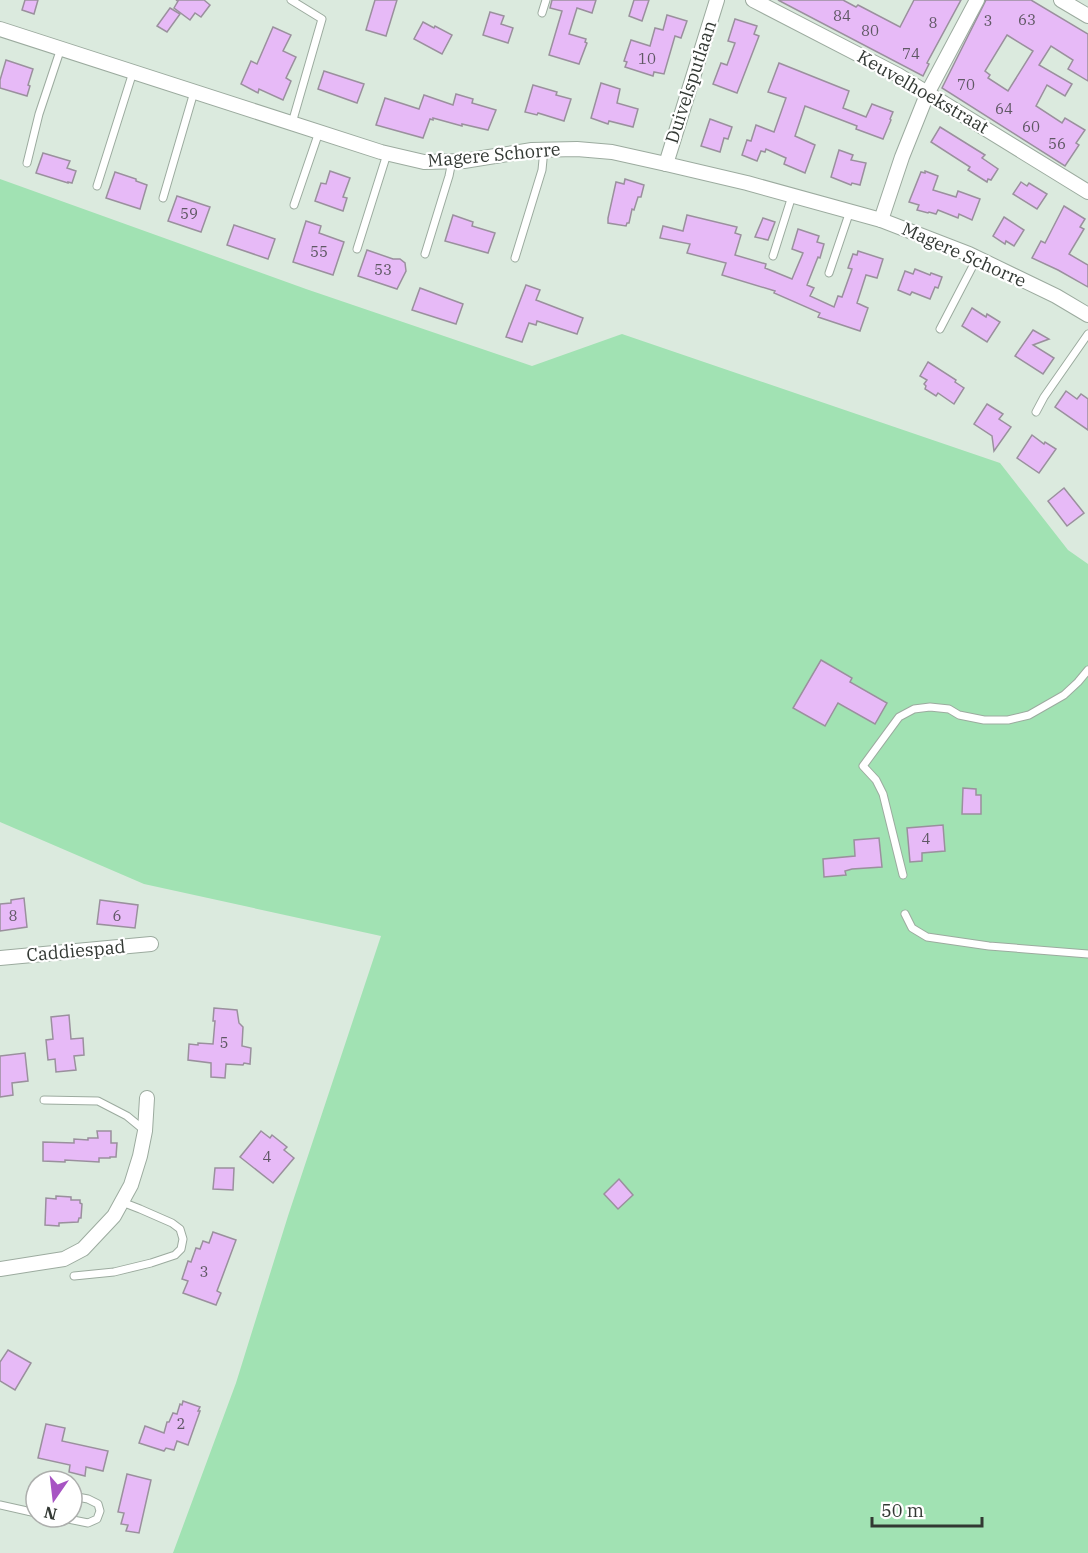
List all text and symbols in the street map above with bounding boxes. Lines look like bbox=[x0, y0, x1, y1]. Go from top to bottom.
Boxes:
house number: 84 bbox=[833, 6, 851, 25]
house number: 63 bbox=[1018, 10, 1036, 29]
house number: 3 bbox=[983, 11, 993, 30]
house number: 8 bbox=[928, 13, 938, 32]
street label: Duivelsputlaan bbox=[660, 17, 721, 146]
house number: 80 bbox=[861, 21, 879, 40]
house number: 74 bbox=[902, 44, 920, 63]
street label: Keuvelhoekstraat bbox=[853, 45, 993, 139]
house number: 10 bbox=[638, 49, 656, 68]
house number: 70 bbox=[957, 75, 975, 94]
house number: 64 bbox=[995, 99, 1013, 118]
house number: 60 bbox=[1022, 117, 1040, 136]
house number: 56 bbox=[1048, 134, 1066, 153]
street label: Magere Schorre bbox=[426, 137, 561, 172]
house number: 59 bbox=[180, 204, 198, 223]
street label: Magere Schorre bbox=[899, 217, 1030, 292]
house number: 55 bbox=[310, 242, 328, 261]
house number: 53 bbox=[374, 260, 392, 279]
house number: 4 bbox=[921, 829, 931, 848]
house number: 8 bbox=[8, 906, 18, 925]
house number: 6 bbox=[112, 906, 122, 925]
street label: Caddiespad bbox=[25, 935, 126, 966]
house number: 5 bbox=[219, 1033, 229, 1052]
house number: 4 bbox=[262, 1147, 272, 1166]
house number: 3 bbox=[199, 1262, 209, 1281]
house number: 2 bbox=[176, 1414, 186, 1433]
north arrow bbox=[24, 1469, 84, 1529]
scale bar bbox=[872, 1490, 982, 1528]
text: 50 m bbox=[881, 1499, 924, 1522]
text: N bbox=[42, 1502, 59, 1525]

